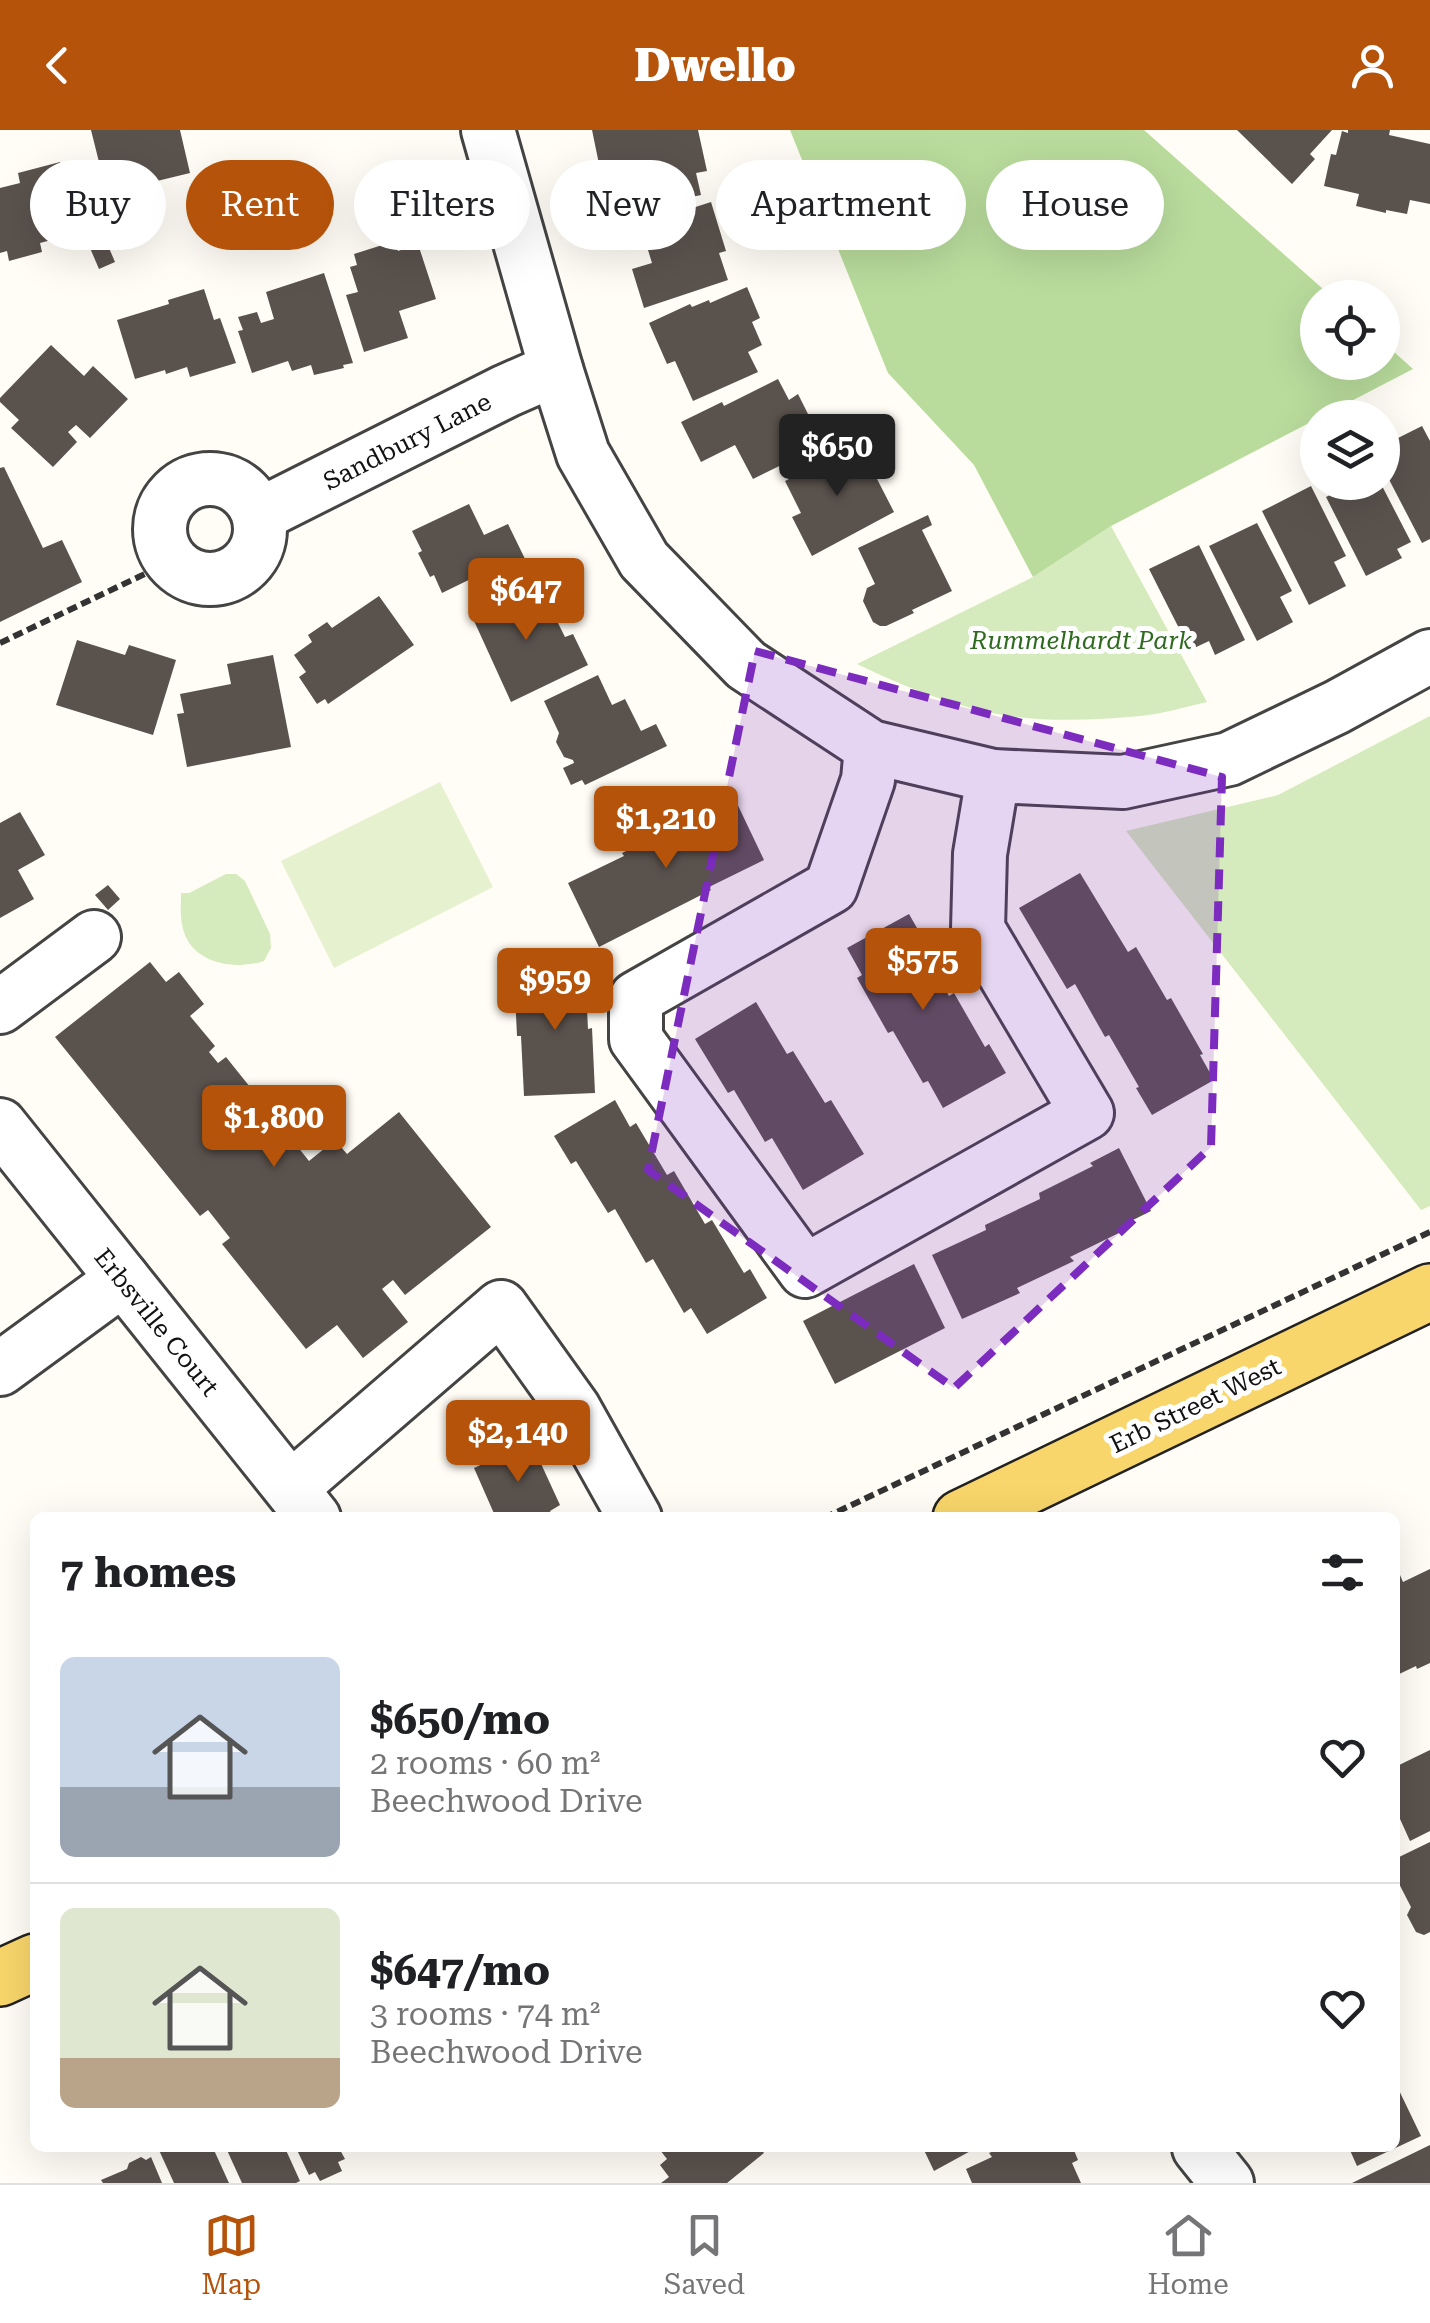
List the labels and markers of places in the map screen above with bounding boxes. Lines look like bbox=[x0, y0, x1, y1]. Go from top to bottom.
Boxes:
pin: $650 bbox=[778, 414, 896, 499]
pin: $647 bbox=[467, 558, 585, 643]
pin: $1,210 bbox=[585, 786, 747, 871]
pin: $575 bbox=[864, 928, 982, 1013]
pin: $959 bbox=[496, 948, 614, 1033]
pin: $1,800 bbox=[193, 1085, 355, 1170]
pin: $2,140 bbox=[437, 1400, 599, 1485]

